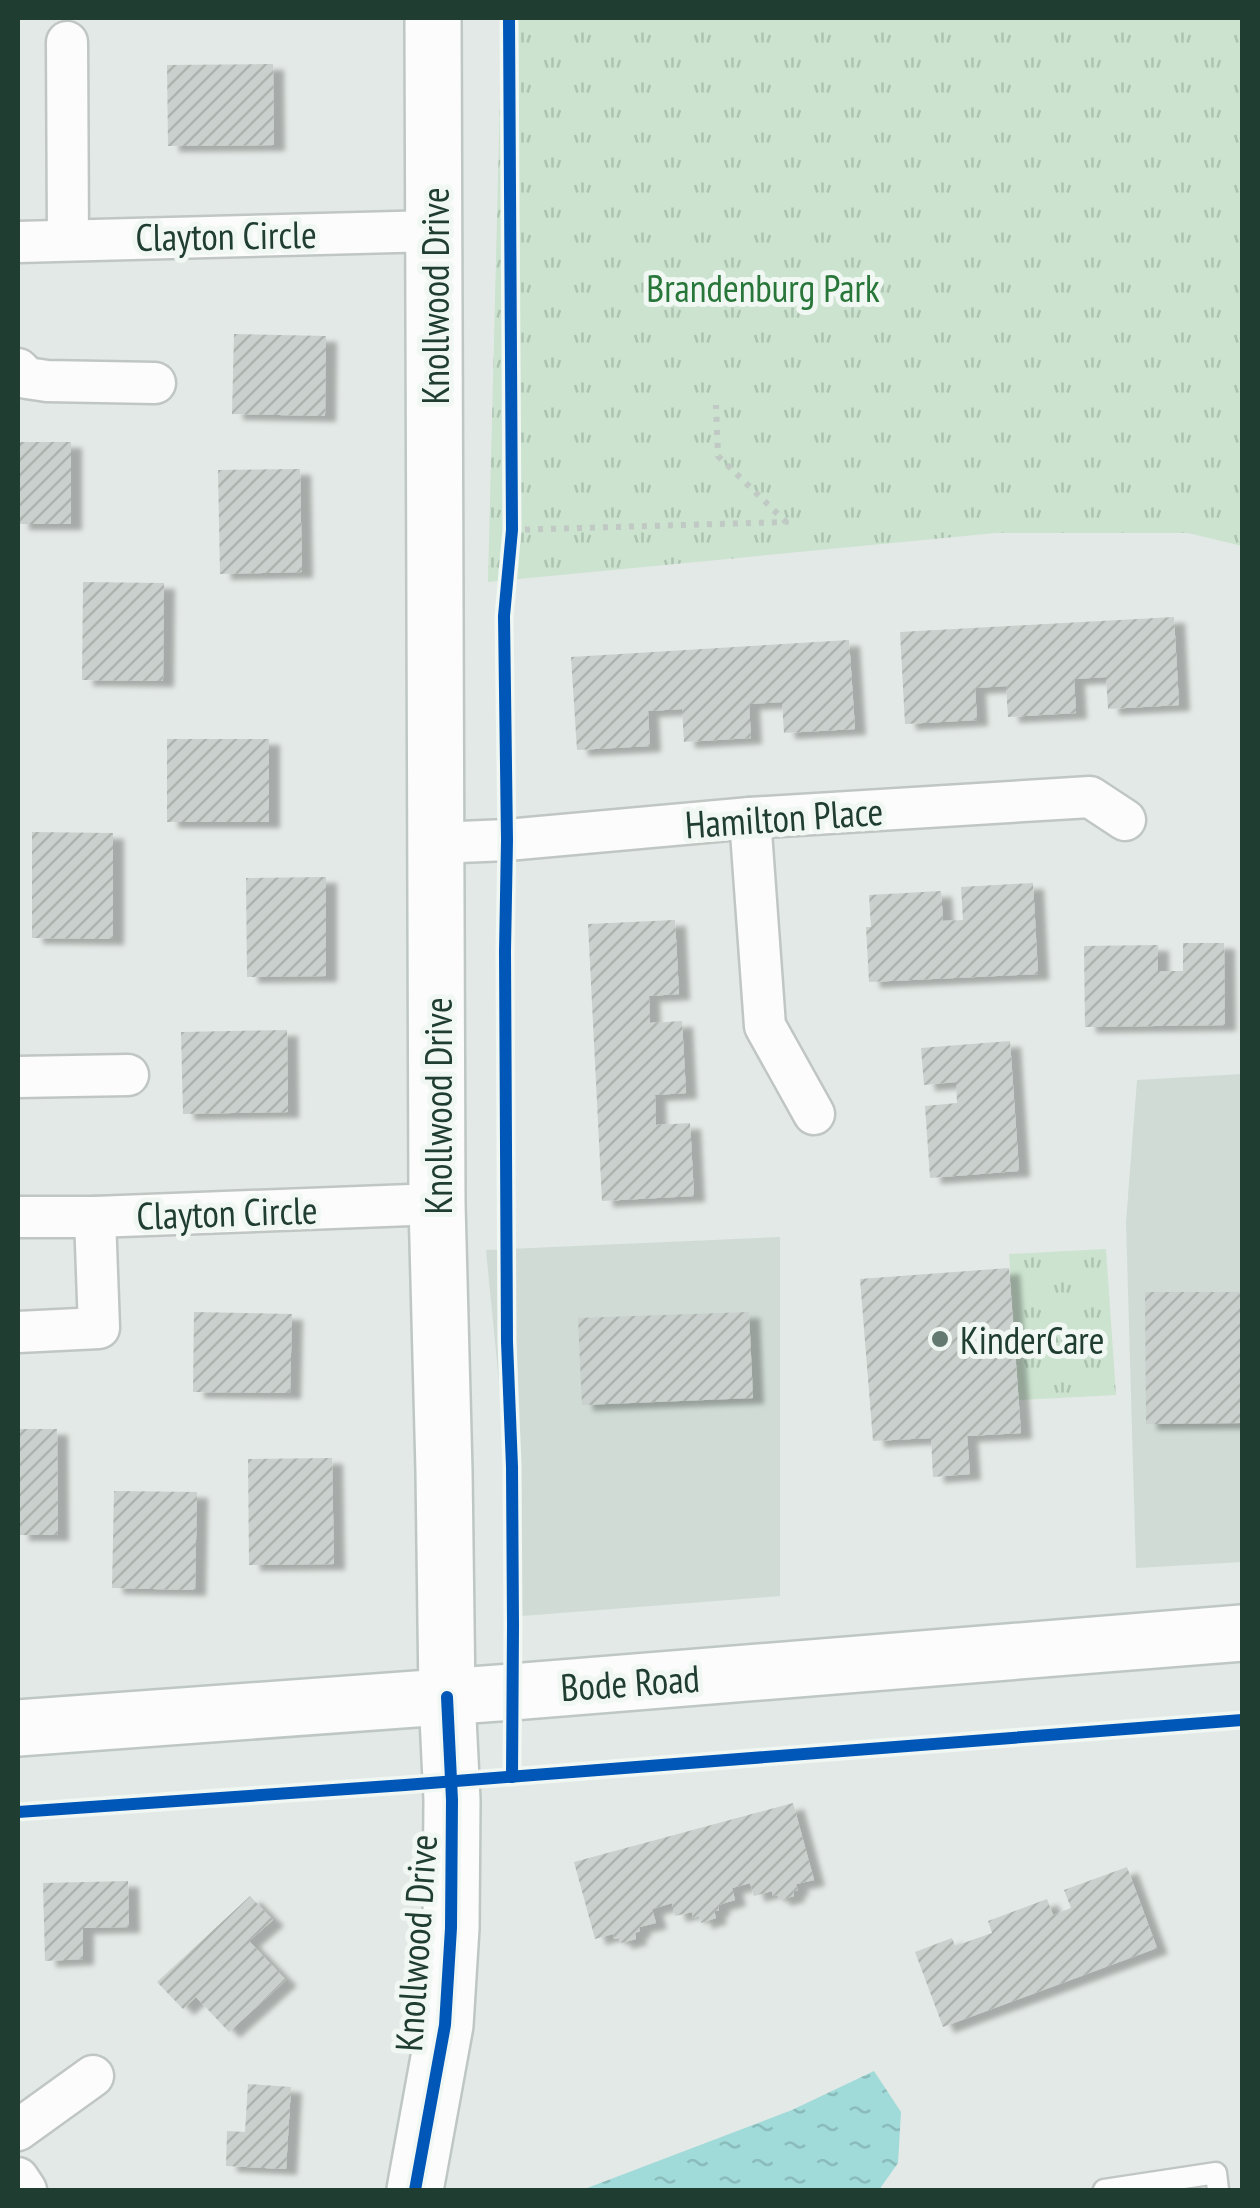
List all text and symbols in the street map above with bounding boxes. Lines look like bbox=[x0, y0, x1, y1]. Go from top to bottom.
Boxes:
street label: Knollwood Drive bbox=[410, 187, 459, 405]
street label: Clayton Circle bbox=[135, 209, 317, 261]
park label: Brandenburg Park bbox=[646, 263, 880, 312]
street label: Hamilton Place bbox=[683, 786, 885, 848]
street label: Knollwood Drive bbox=[413, 997, 462, 1215]
street label: Clayton Circle bbox=[136, 1184, 318, 1240]
place label: KinderCare bbox=[960, 1315, 1104, 1364]
marker: KinderCare bbox=[929, 1328, 951, 1350]
street label: Bode Road bbox=[559, 1653, 701, 1711]
street label: Knollwood Drive bbox=[383, 1833, 447, 2053]

